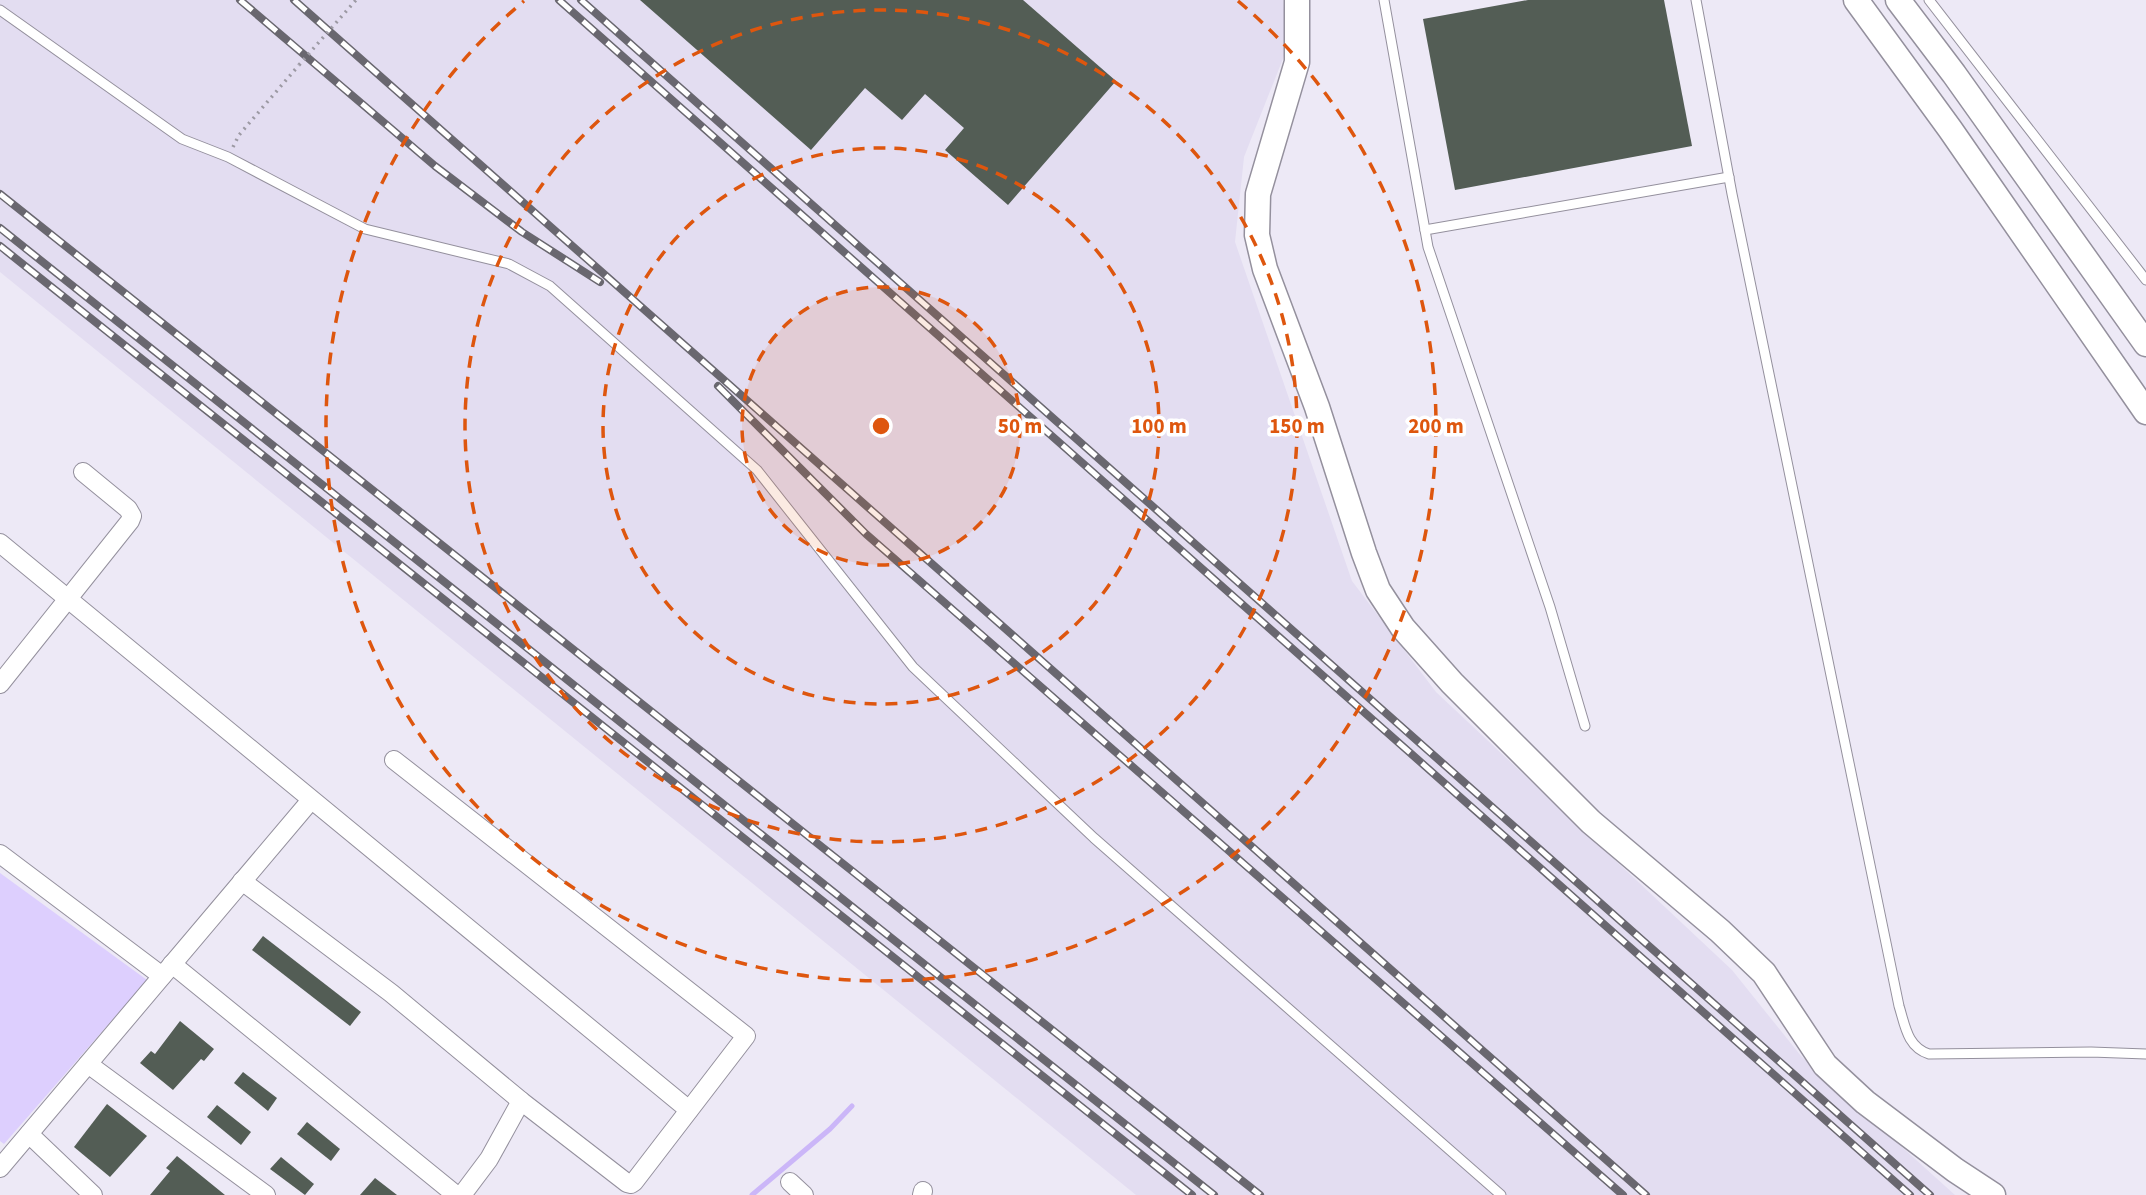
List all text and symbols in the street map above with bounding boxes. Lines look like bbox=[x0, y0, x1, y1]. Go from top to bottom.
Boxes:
text: 50 m bbox=[998, 411, 1042, 441]
text: 100 m bbox=[1131, 411, 1187, 441]
text: 150 m bbox=[1269, 411, 1325, 441]
text: 200 m bbox=[1408, 411, 1464, 441]
centre of rings bbox=[869, 414, 893, 438]

